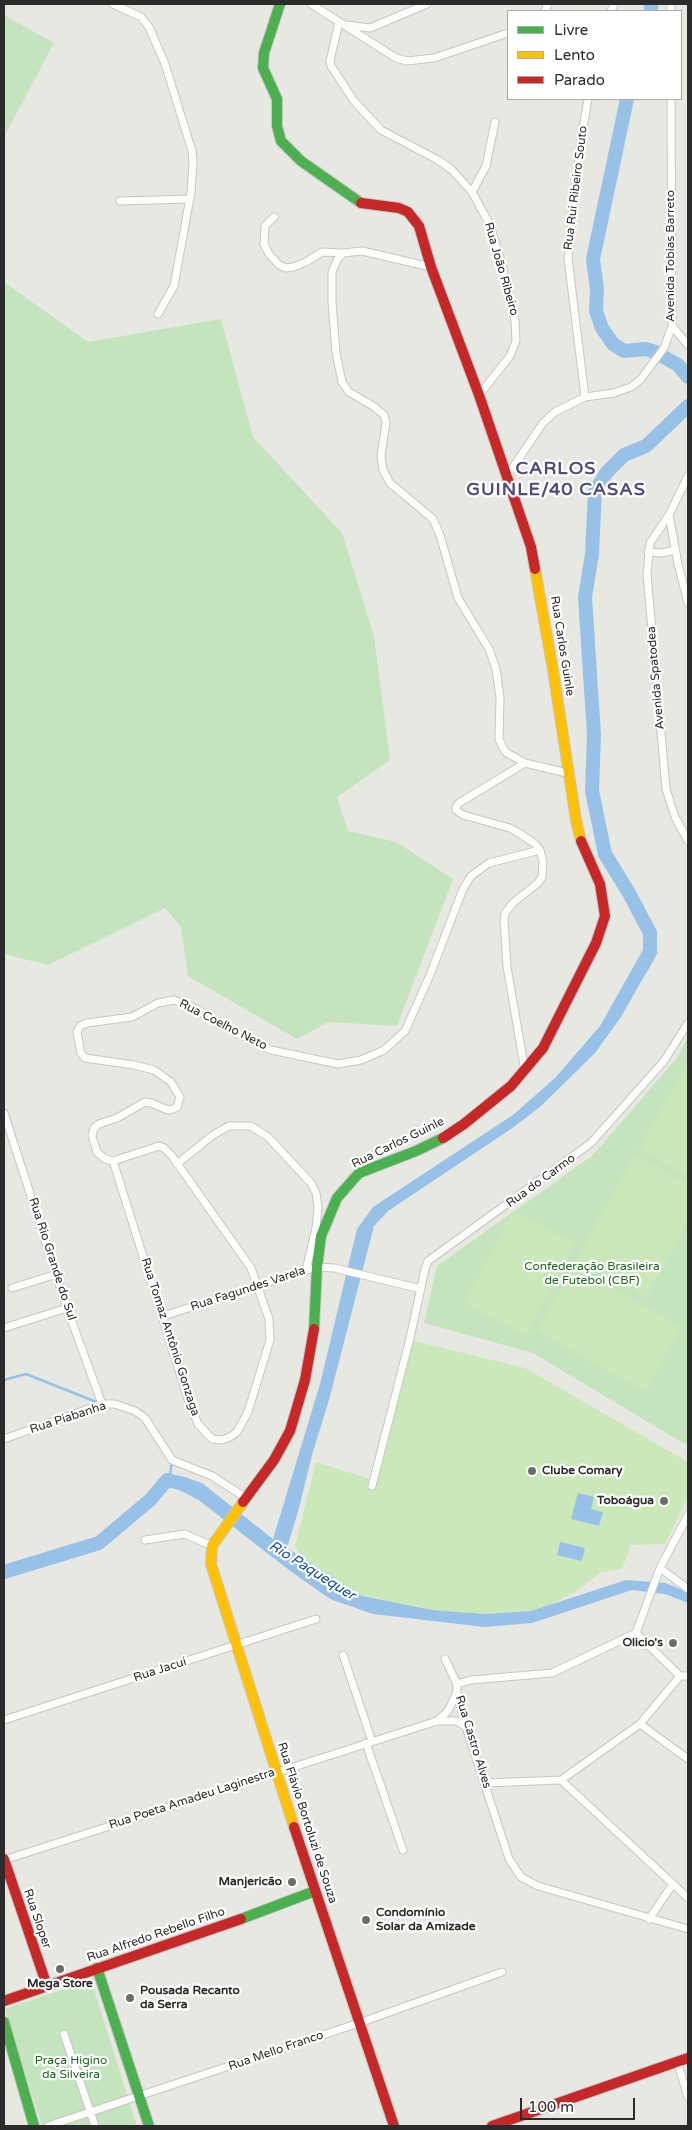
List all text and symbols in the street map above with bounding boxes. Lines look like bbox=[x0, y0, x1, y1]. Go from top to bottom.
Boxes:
legend bbox=[507, 10, 682, 100]
text: Livre bbox=[554, 21, 588, 39]
text: Lento bbox=[554, 46, 595, 64]
text: Parado bbox=[554, 71, 605, 89]
street label: Rua Rui Ribeiro Souto bbox=[561, 125, 591, 251]
street label: Avenida Tobias Barreto bbox=[664, 190, 678, 322]
street label: Rua João Ribeiro bbox=[481, 221, 521, 317]
district label: CARLOS GUINLE/40 CASAS bbox=[464, 458, 648, 500]
street label: Rua Carlos Guinle bbox=[547, 595, 577, 697]
street label: Avenida Spatodea bbox=[644, 626, 668, 730]
street label: Rua Coelho Neto bbox=[177, 997, 269, 1053]
street label: Rua Carlos Guinle bbox=[349, 1114, 447, 1172]
street label: Rua do Carmo bbox=[504, 1151, 578, 1211]
street label: Rua Rio Grande do Sul bbox=[25, 1196, 79, 1322]
street label: Rua Tomaz Antônio Gonzaga bbox=[138, 1256, 202, 1418]
park label: Confederação Brasileira de Futebol (CBF) bbox=[524, 1260, 660, 1288]
street label: Rua Fagundes Varela bbox=[189, 1264, 307, 1314]
street label: Rua Piabanha bbox=[28, 1399, 108, 1437]
place label: Clube Comary bbox=[542, 1464, 622, 1478]
marker: Clube Comary bbox=[526, 1465, 538, 1477]
place label: Toboágua bbox=[597, 1494, 654, 1508]
marker: Toboágua bbox=[658, 1495, 670, 1507]
water label: Rio Paquequer bbox=[266, 1538, 358, 1604]
place label: Olicio's bbox=[622, 1636, 663, 1650]
marker: Olicio's bbox=[667, 1637, 679, 1649]
street label: Rua Jacuí bbox=[132, 1655, 188, 1685]
street label: Rua Castro Alves bbox=[452, 1694, 494, 1790]
street label: Rua Flávio Bortoluzi de Souza bbox=[274, 1740, 340, 1906]
street label: Rua Poeta Amadeu Laginestra bbox=[107, 1765, 277, 1833]
place label: Manjericão bbox=[218, 1875, 282, 1889]
marker: Manjericão bbox=[286, 1876, 298, 1888]
street label: Rua Sloper bbox=[20, 1887, 54, 1951]
street label: Rua Alfredo Rebello Filho bbox=[85, 1905, 227, 1965]
place label: Condomínio Solar da Amizade bbox=[376, 1906, 476, 1934]
marker: Condomínio Solar da Amizade bbox=[360, 1914, 372, 1926]
marker: Mega Store bbox=[54, 1963, 66, 1975]
place label: Mega Store bbox=[27, 1977, 93, 1991]
place label: Pousada Recanto da Serra bbox=[140, 1984, 240, 2012]
marker: Pousada Recanto da Serra bbox=[124, 1992, 136, 2004]
street label: Rua Mello Franco bbox=[227, 2028, 325, 2074]
park label: Praça Higino da Silveira bbox=[35, 2054, 107, 2082]
scale bar bbox=[522, 2088, 637, 2120]
text: 100 m bbox=[528, 2098, 574, 2116]

